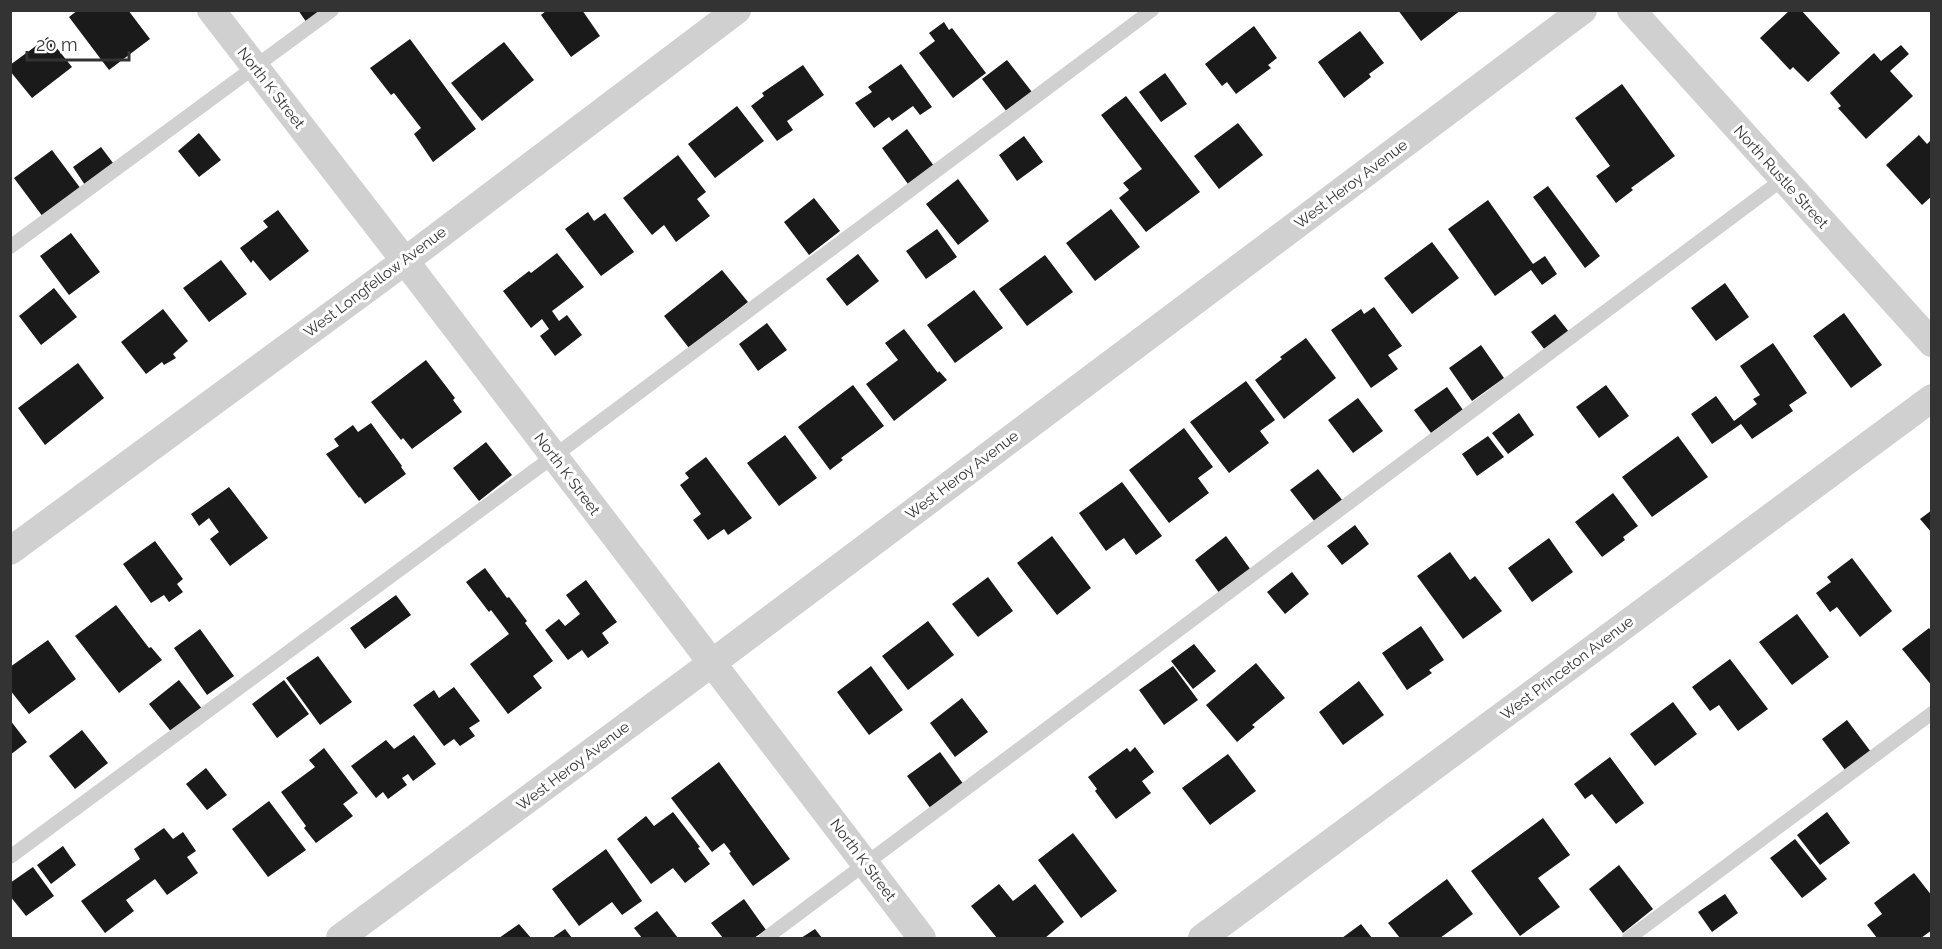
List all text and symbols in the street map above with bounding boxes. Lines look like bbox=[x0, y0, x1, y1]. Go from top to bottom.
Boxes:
scale bar bbox=[27, 24, 129, 62]
text: 20 m bbox=[36, 34, 78, 55]
street label: North K Street bbox=[234, 44, 308, 132]
street label: North Rustle Street bbox=[1730, 122, 1832, 232]
street label: West Heroy Avenue bbox=[1291, 136, 1411, 232]
street label: West Longfellow Avenue bbox=[300, 223, 450, 341]
street label: West Heroy Avenue bbox=[902, 427, 1022, 523]
street label: North K Street bbox=[530, 429, 604, 519]
street label: West Princeton Avenue bbox=[1497, 612, 1637, 724]
street label: West Heroy Avenue bbox=[513, 718, 633, 814]
street label: North K Street bbox=[826, 815, 900, 905]

